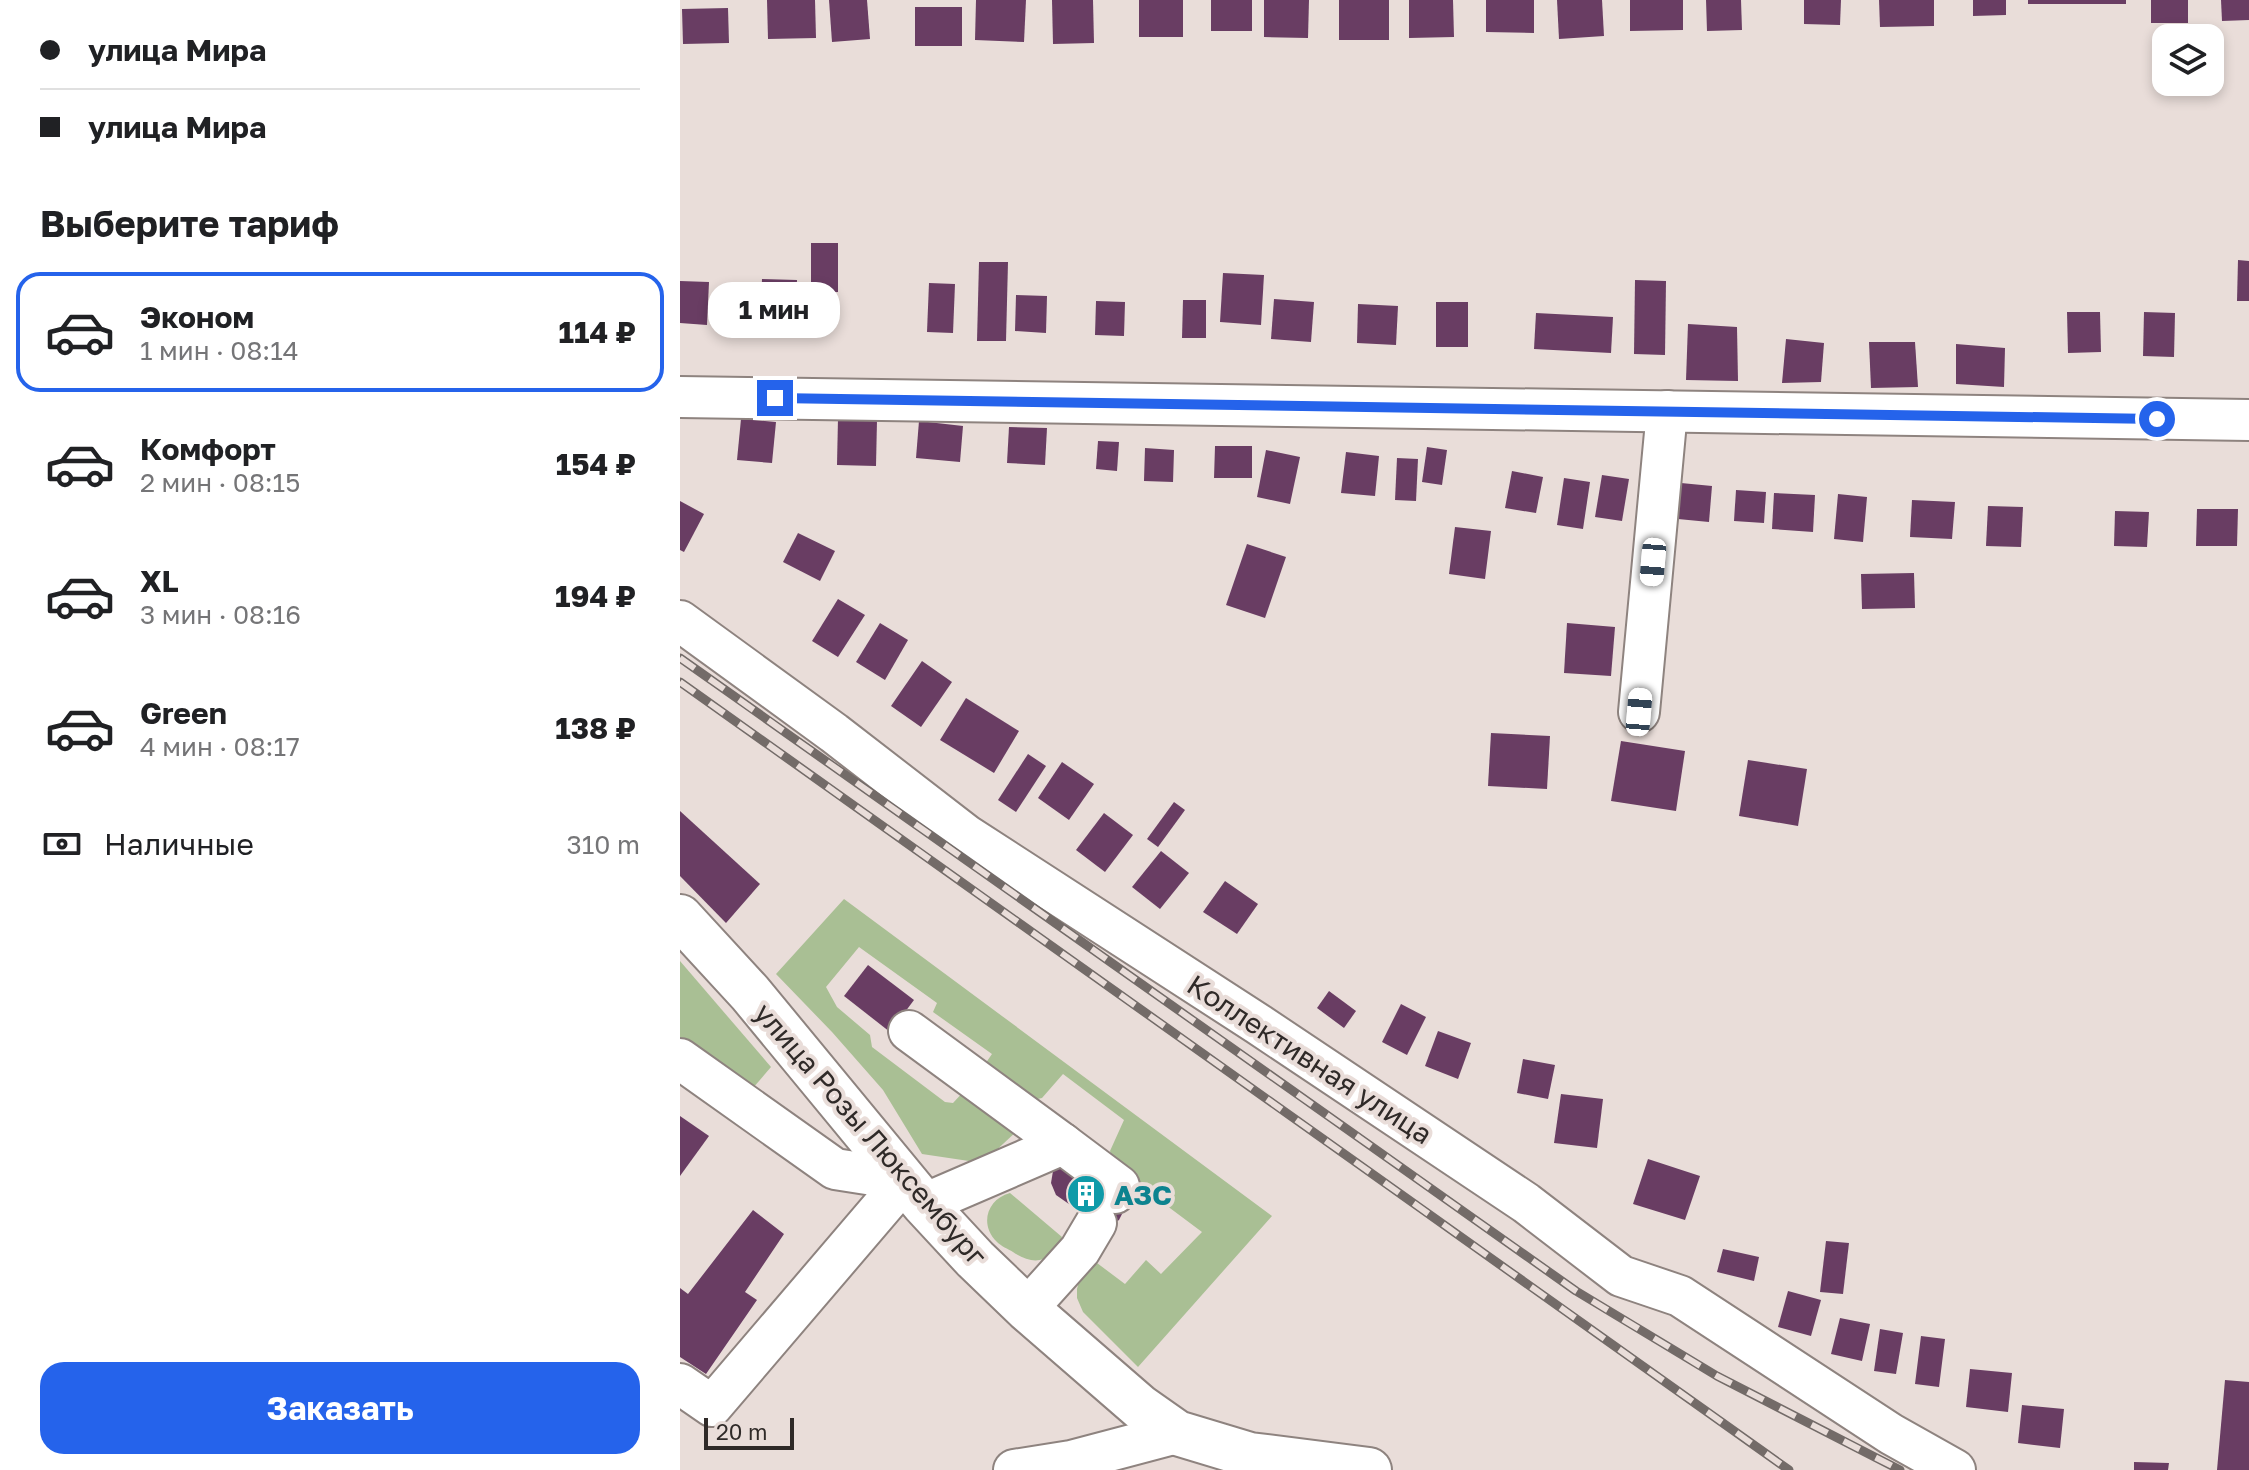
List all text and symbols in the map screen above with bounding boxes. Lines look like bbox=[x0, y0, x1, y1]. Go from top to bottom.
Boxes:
map controls bbox=[2152, 24, 2224, 96]
button: layers bbox=[2152, 24, 2224, 96]
text: улица Мира bbox=[88, 32, 266, 68]
text: улица Мира bbox=[88, 109, 266, 145]
text: Выберите тариф bbox=[40, 202, 339, 245]
callout: 1 мин bbox=[709, 282, 841, 338]
text: 1 мин bbox=[739, 294, 809, 325]
icon: car bbox=[44, 296, 116, 368]
text: Эконом bbox=[140, 299, 254, 335]
text: 114 ₽ bbox=[559, 314, 636, 350]
text: 1 мин · 08:14 bbox=[140, 335, 299, 366]
route end bbox=[757, 380, 793, 416]
route start bbox=[2139, 401, 2175, 437]
icon: car bbox=[44, 428, 116, 500]
text: Комфорт bbox=[140, 431, 276, 467]
text: 154 ₽ bbox=[556, 446, 636, 482]
text: 2 мин · 08:15 bbox=[140, 467, 300, 498]
car bbox=[1639, 537, 1667, 587]
icon: car bbox=[44, 560, 116, 632]
text: XL bbox=[140, 563, 179, 599]
text: 194 ₽ bbox=[555, 578, 636, 614]
text: 3 мин · 08:16 bbox=[140, 599, 301, 630]
car bbox=[1625, 687, 1653, 737]
icon: car bbox=[44, 692, 116, 764]
text: Green bbox=[140, 695, 227, 731]
text: 138 ₽ bbox=[555, 710, 636, 746]
text: 4 мин · 08:17 bbox=[140, 731, 300, 762]
icon: cash bbox=[40, 822, 84, 866]
text: Наличные bbox=[104, 826, 254, 862]
text: 310 m bbox=[567, 829, 640, 860]
street label: Коллективная улица bbox=[1181, 967, 1439, 1151]
street label: улица Розы Люксембург bbox=[748, 996, 994, 1272]
building icon: АЗС bbox=[1065, 1173, 1107, 1215]
place label: АЗС bbox=[1114, 1178, 1172, 1211]
button: Заказать bbox=[40, 1362, 640, 1454]
scale bar bbox=[704, 1414, 794, 1450]
text: 20 m bbox=[716, 1418, 767, 1445]

